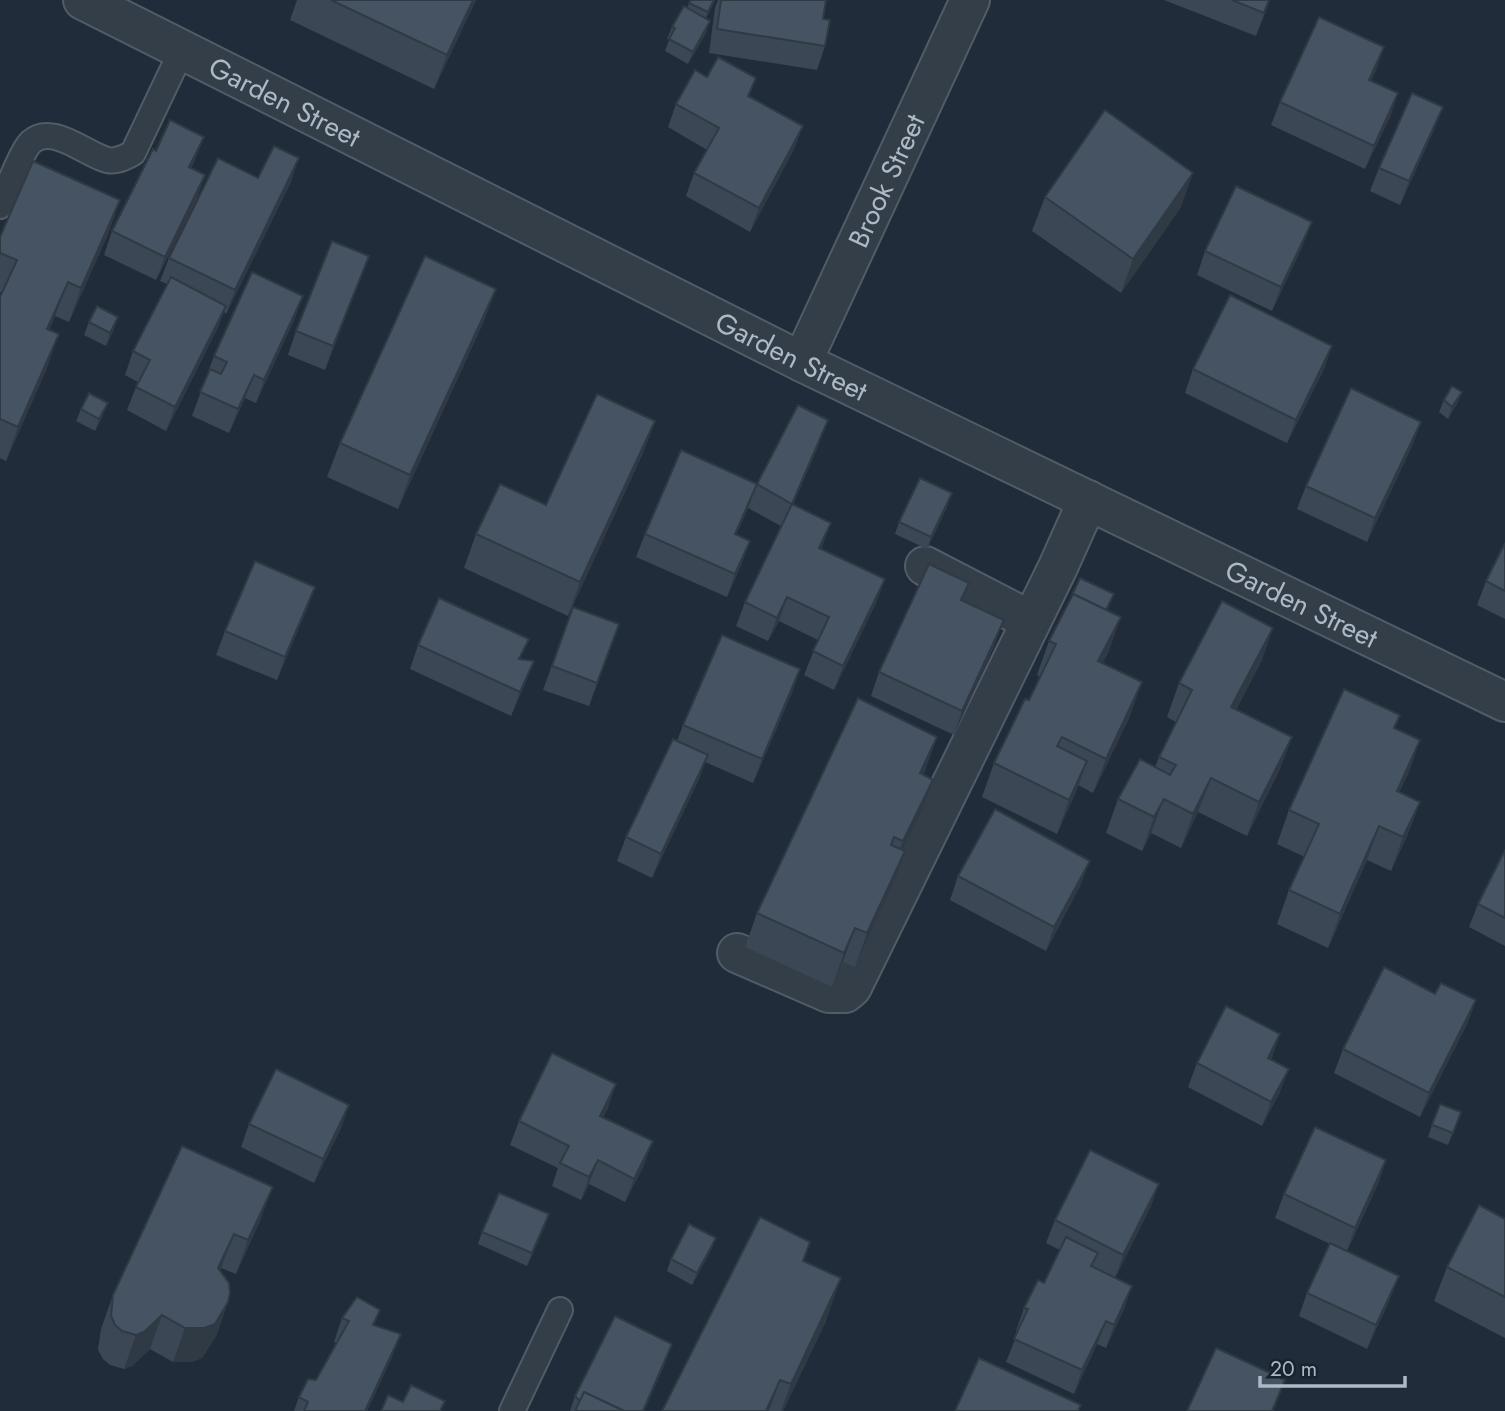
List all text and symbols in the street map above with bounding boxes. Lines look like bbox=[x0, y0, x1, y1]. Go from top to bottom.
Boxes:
street label: Garden Street bbox=[202, 47, 368, 158]
street label: Brook Street bbox=[838, 107, 935, 254]
street label: Garden Street bbox=[708, 302, 874, 412]
street label: Garden Street bbox=[1218, 550, 1385, 659]
scale bar bbox=[1260, 1344, 1405, 1388]
text: 20 m bbox=[1270, 1354, 1317, 1384]

